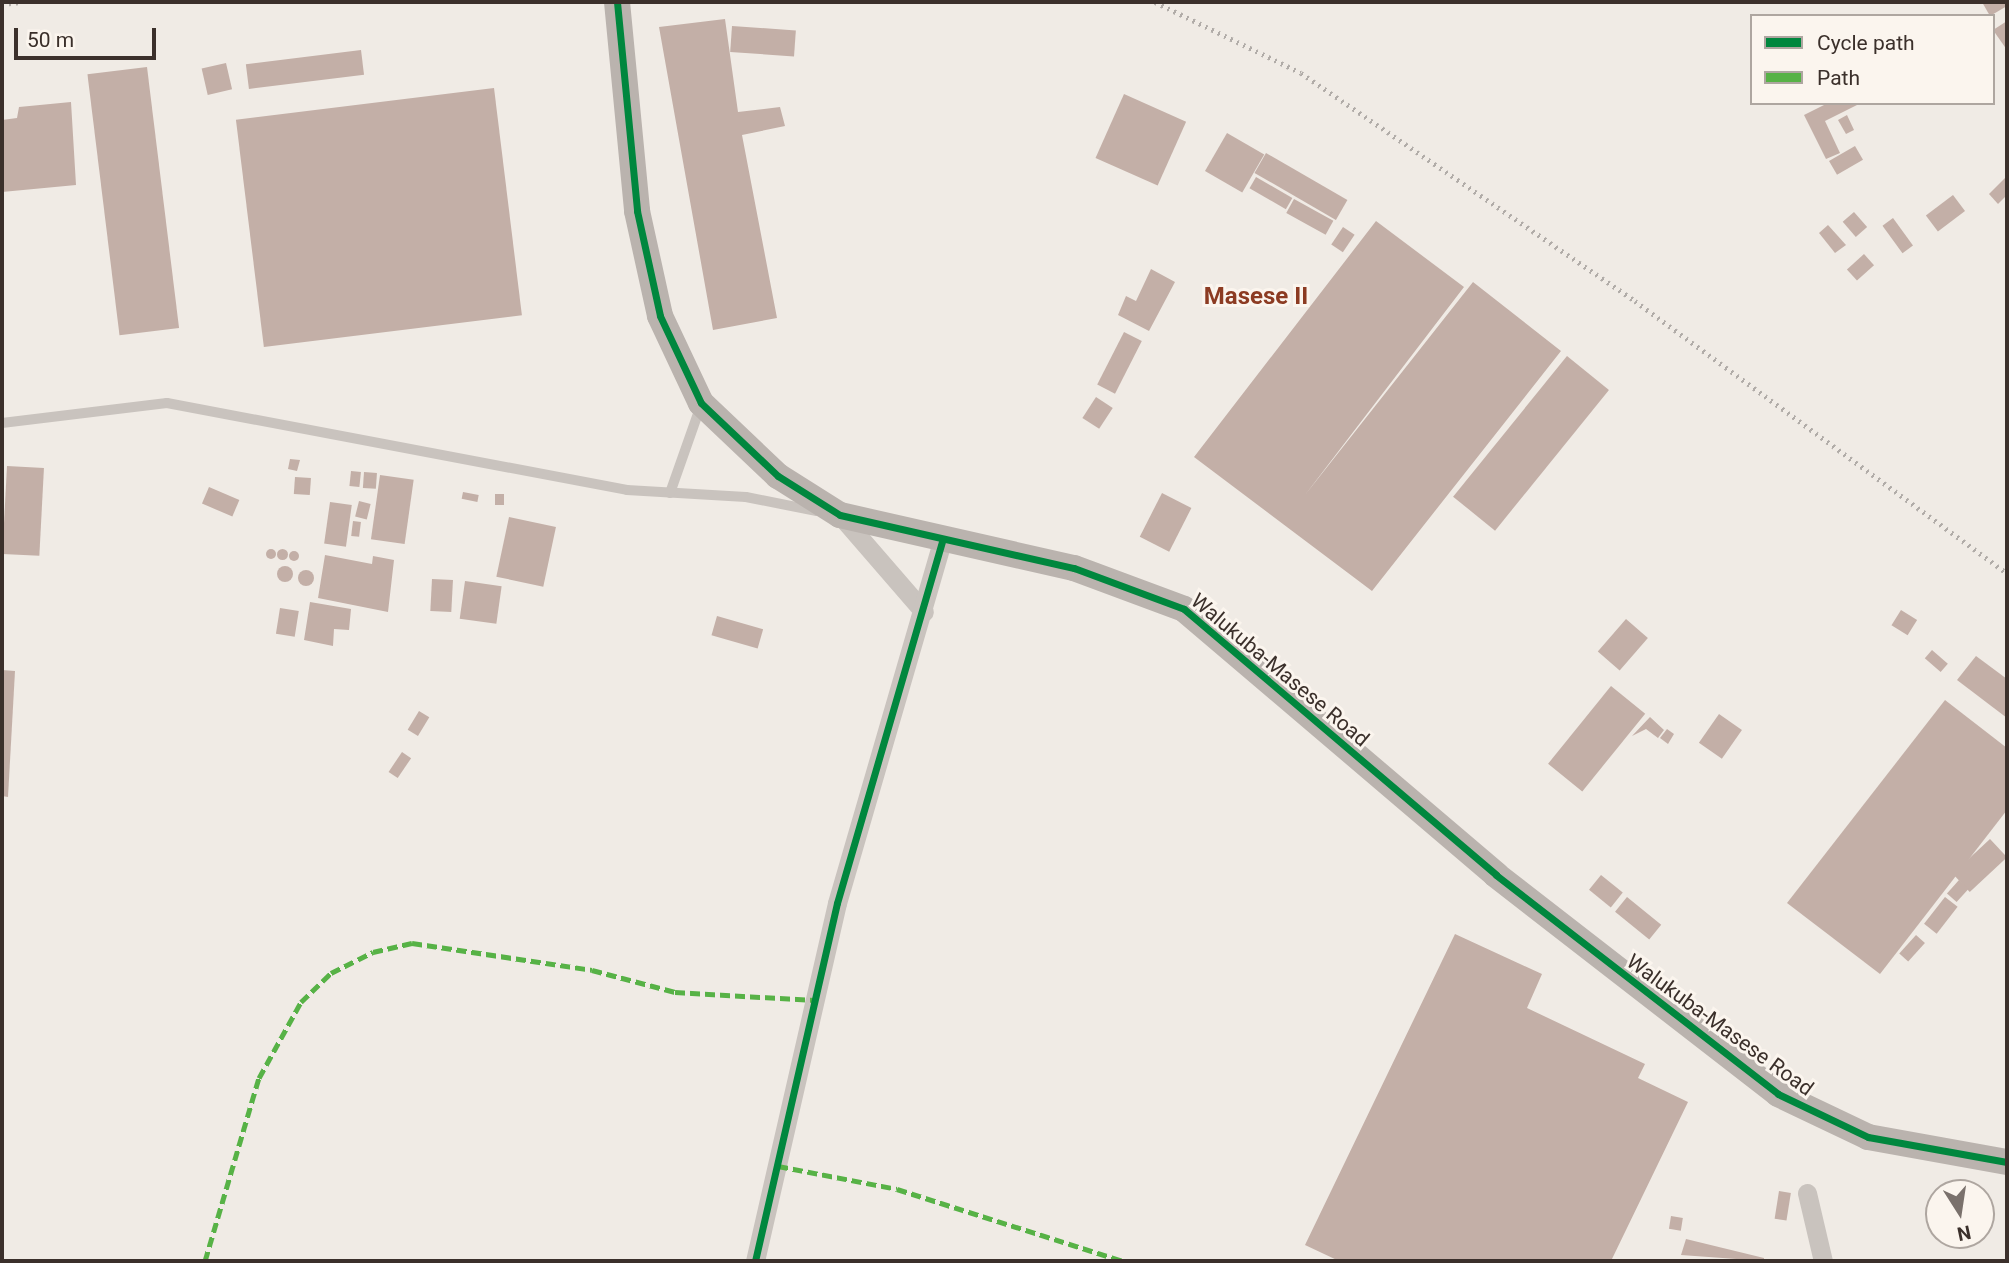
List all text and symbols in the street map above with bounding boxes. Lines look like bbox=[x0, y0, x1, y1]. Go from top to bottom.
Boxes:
scale bar bbox=[18, 14, 159, 58]
legend bbox=[1750, 14, 1995, 105]
text: 50 m bbox=[27, 28, 74, 52]
text: Cycle path bbox=[1817, 31, 1915, 55]
text: Path bbox=[1817, 66, 1860, 90]
district label: Masese II bbox=[1204, 283, 1308, 311]
street label: Walukuba-Masese Road bbox=[1186, 588, 1374, 752]
street label: Walukuba-Masese Road bbox=[1622, 949, 1818, 1101]
north arrow bbox=[1925, 1179, 1995, 1249]
text: N bbox=[1955, 1220, 1973, 1246]

